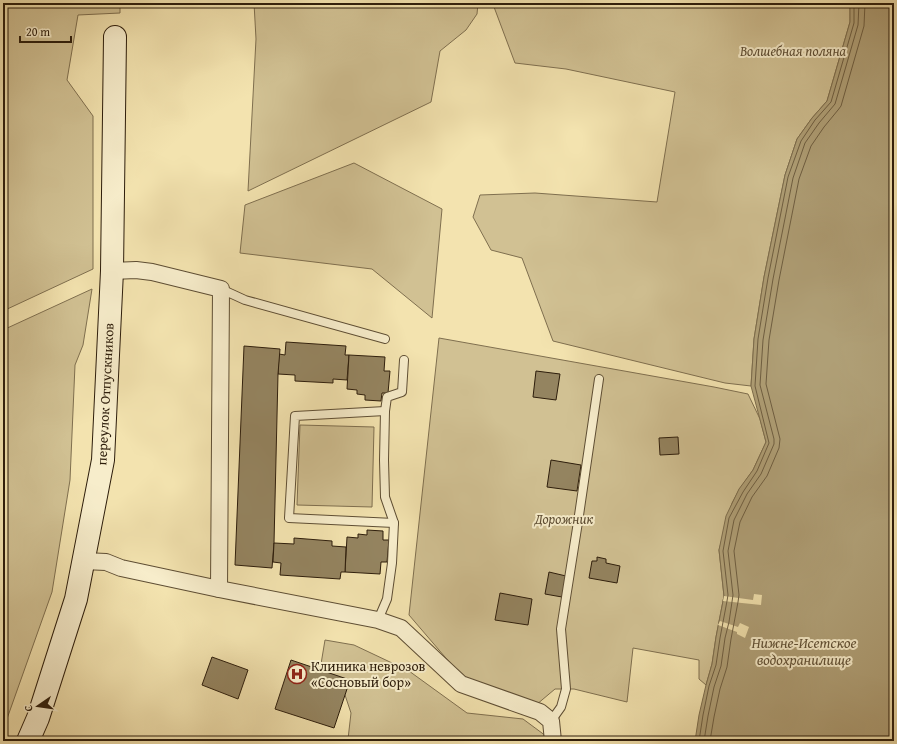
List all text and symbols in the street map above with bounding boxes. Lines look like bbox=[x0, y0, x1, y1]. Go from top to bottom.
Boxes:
scale bar bbox=[20, 18, 71, 44]
text: 20 m bbox=[26, 23, 50, 40]
park label: Волшебная поляна bbox=[739, 41, 847, 61]
street label: переулок Отпускников bbox=[91, 322, 119, 466]
park label: Дорожник bbox=[533, 509, 594, 529]
water label: Нижне-Исетское водохранилище bbox=[751, 632, 857, 670]
place label: Клиника неврозов «Сосновый бор» bbox=[311, 656, 426, 692]
hospital icon: Клиника неврозов «Сосновый бор» bbox=[286, 663, 308, 685]
north arrow bbox=[18, 686, 58, 726]
text: С bbox=[20, 703, 37, 713]

